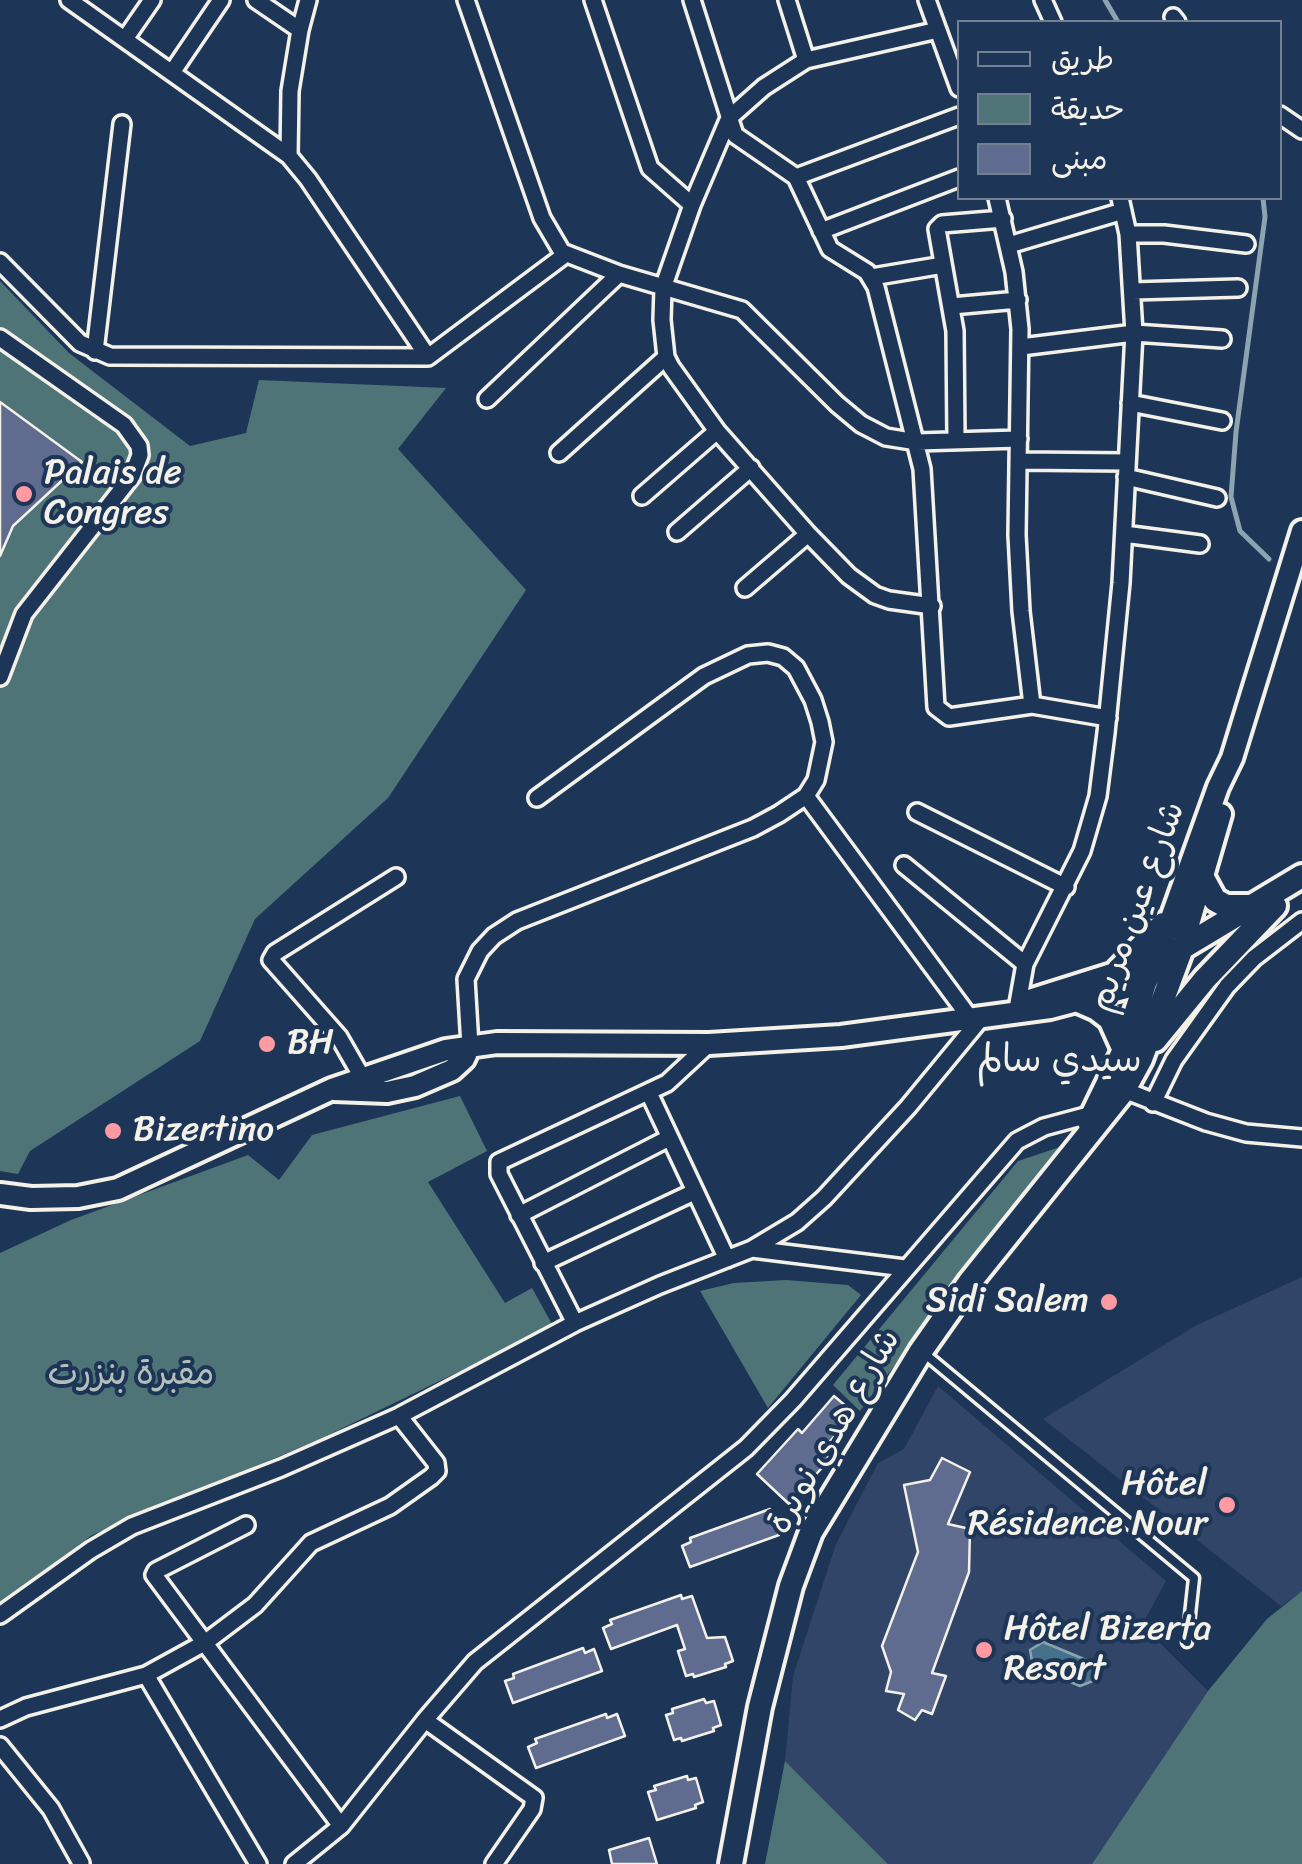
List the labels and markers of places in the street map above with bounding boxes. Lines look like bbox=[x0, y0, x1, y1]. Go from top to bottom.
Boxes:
place label: Palais de Congres bbox=[44, 453, 182, 535]
marker: Palais de Congres bbox=[13, 483, 35, 505]
place label: BH bbox=[287, 1023, 334, 1065]
marker: BH bbox=[256, 1033, 278, 1055]
place label: Bizertino bbox=[133, 1110, 274, 1152]
marker: Bizertino bbox=[102, 1120, 124, 1142]
place label: Sidi Salem bbox=[926, 1281, 1089, 1323]
marker: Sidi Salem bbox=[1098, 1291, 1120, 1313]
place label: Hôtel Résidence Nour bbox=[968, 1464, 1207, 1546]
marker: Hôtel Résidence Nour bbox=[1216, 1494, 1238, 1516]
place label: Hôtel Bizerta Resort bbox=[1004, 1609, 1211, 1691]
marker: Hôtel Bizerta Resort bbox=[973, 1639, 995, 1661]

